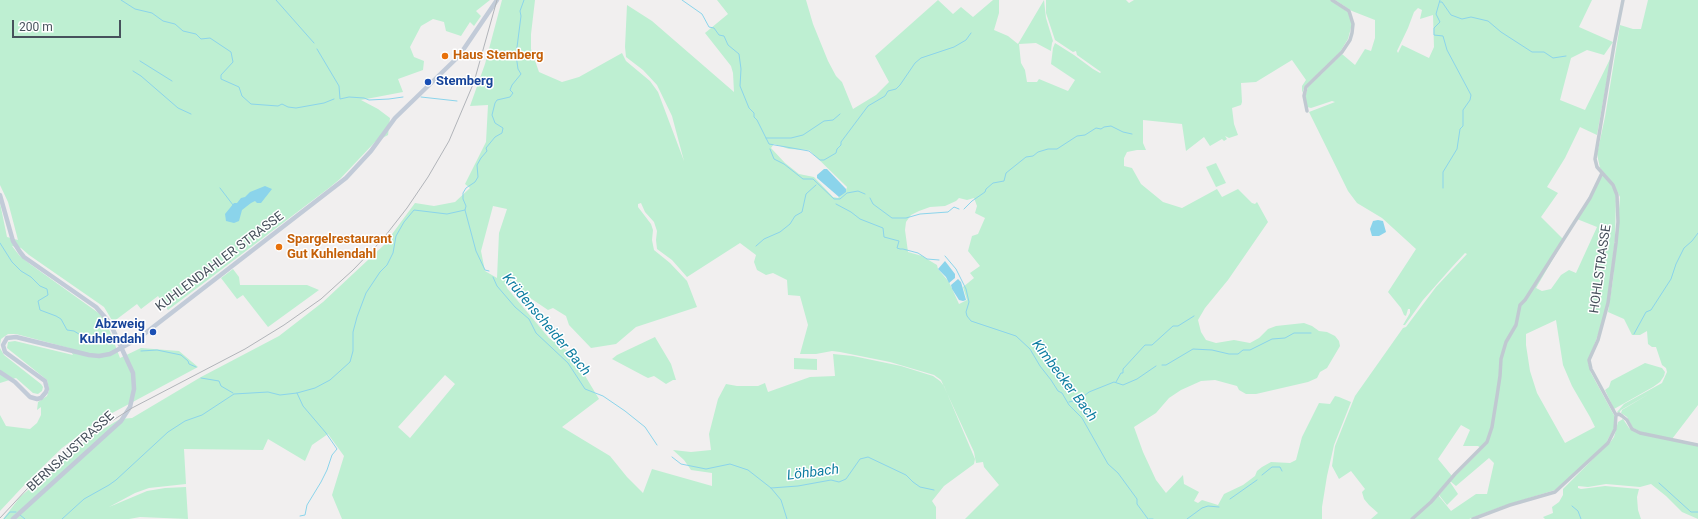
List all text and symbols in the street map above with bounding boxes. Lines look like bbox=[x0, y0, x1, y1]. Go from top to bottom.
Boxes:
scale bar bbox=[14, 12, 123, 38]
text: 200 m bbox=[19, 20, 53, 34]
place label: Haus Stemberg bbox=[453, 48, 543, 64]
marker: Haus Stemberg bbox=[440, 51, 450, 61]
place label: Stemberg bbox=[436, 74, 493, 90]
marker: Stemberg bbox=[423, 77, 433, 87]
street label: KUHLENDAHLER STRASSE bbox=[153, 209, 287, 315]
street label: HOHLSTRASSE bbox=[1587, 224, 1615, 314]
place label: Spargelrestaurant Gut Kuhlendahl bbox=[287, 232, 392, 263]
marker: Spargelrestaurant Gut Kuhlendahl bbox=[274, 242, 284, 252]
water label: Krüdenscheider Bach bbox=[498, 270, 594, 380]
place label: Abzweig Kuhlendahl bbox=[80, 317, 145, 348]
marker: Abzweig Kuhlendahl bbox=[148, 327, 158, 337]
water label: Kimbecker Bach bbox=[1028, 337, 1100, 425]
street label: BERNSAUSTRASSE bbox=[24, 409, 118, 495]
water label: Löhbach bbox=[786, 461, 840, 485]

